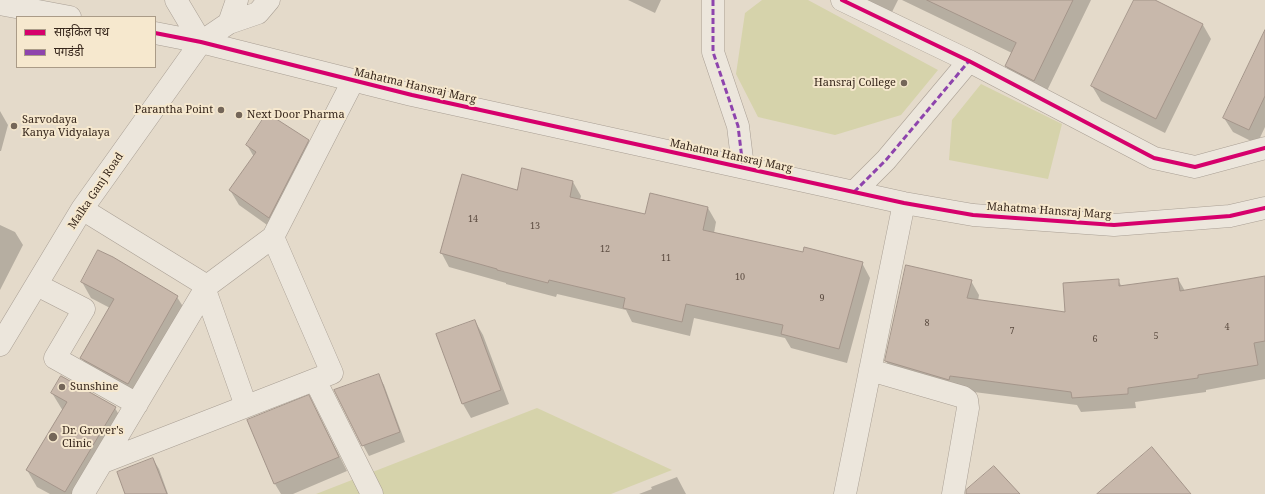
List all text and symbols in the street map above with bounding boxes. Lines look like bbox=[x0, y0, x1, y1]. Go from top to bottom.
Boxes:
legend bbox=[16, 16, 156, 68]
text: साइकिल पथ bbox=[54, 23, 109, 40]
text: पगडंडी bbox=[54, 43, 84, 60]
street label: Mahatma Hansraj Marg bbox=[353, 66, 477, 106]
place label: Hansraj College bbox=[814, 76, 896, 90]
marker: Hansraj College bbox=[899, 78, 909, 88]
place label: Parantha Point bbox=[135, 103, 213, 117]
marker: Parantha Point bbox=[216, 105, 226, 115]
place label: Next Door Pharma bbox=[247, 108, 345, 122]
marker: Next Door Pharma bbox=[234, 110, 244, 120]
place label: Sarvodaya Kanya Vidyalaya bbox=[22, 113, 110, 139]
marker: Sarvodaya Kanya Vidyalaya bbox=[9, 121, 19, 131]
street label: Mahatma Hansraj Marg bbox=[669, 137, 793, 175]
street label: Malka Ganj Road bbox=[66, 150, 126, 232]
street label: Mahatma Hansraj Marg bbox=[986, 200, 1112, 222]
house number: 14 bbox=[468, 214, 478, 224]
house number: 13 bbox=[530, 221, 540, 231]
house number: 12 bbox=[600, 244, 610, 254]
house number: 11 bbox=[661, 253, 671, 263]
house number: 10 bbox=[735, 272, 745, 282]
house number: 9 bbox=[819, 293, 825, 303]
house number: 8 bbox=[924, 318, 930, 328]
house number: 4 bbox=[1224, 322, 1230, 332]
house number: 7 bbox=[1009, 326, 1015, 336]
house number: 5 bbox=[1153, 331, 1159, 341]
house number: 6 bbox=[1092, 334, 1098, 344]
place label: Sunshine bbox=[70, 380, 119, 394]
marker: Sunshine bbox=[57, 382, 67, 392]
place label: Dr. Grover's Clinic bbox=[62, 424, 124, 450]
marker: Dr. Grover's Clinic bbox=[47, 431, 59, 443]

